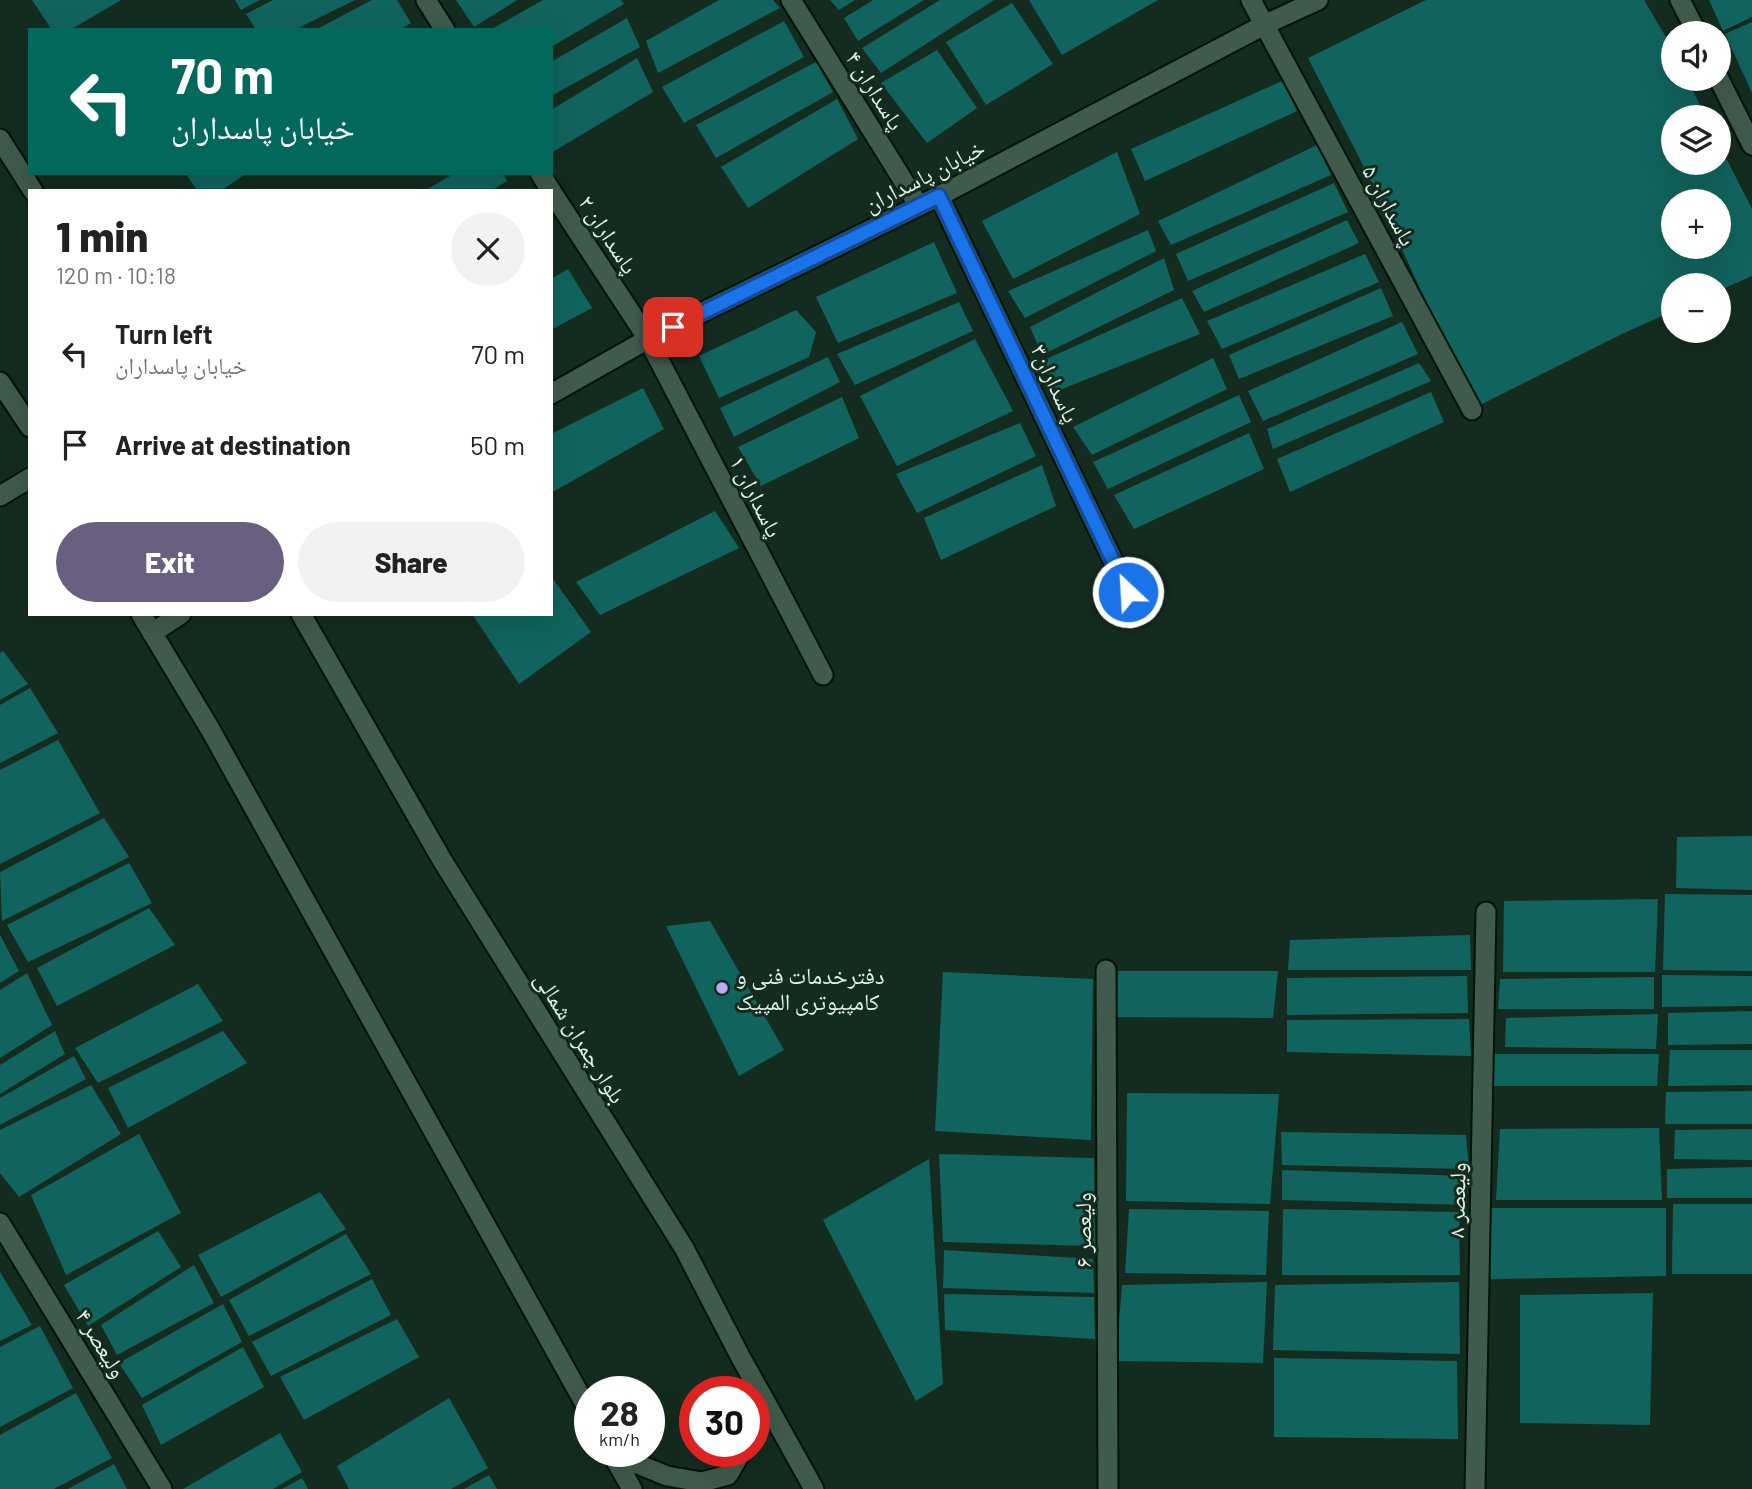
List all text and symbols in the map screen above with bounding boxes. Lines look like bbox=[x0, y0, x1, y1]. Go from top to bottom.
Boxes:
map controls bbox=[1661, 21, 1731, 343]
button: sound bbox=[1661, 21, 1731, 91]
text: 70 m bbox=[171, 45, 274, 104]
street label: پاسداران ۴ bbox=[840, 45, 911, 135]
icon: left bbox=[56, 56, 147, 147]
button: layers bbox=[1661, 105, 1731, 175]
text: خیابان پاسداران bbox=[171, 107, 355, 145]
street label: خیابان پاسداران bbox=[859, 133, 990, 218]
street label: پاسداران ۵ bbox=[1356, 160, 1423, 251]
street label: پاسداران ۲ bbox=[572, 189, 645, 279]
button: + bbox=[1661, 189, 1731, 259]
text: 1 min bbox=[56, 210, 148, 260]
button: close bbox=[451, 212, 525, 286]
text: 120 m · 10:18 bbox=[56, 261, 176, 289]
button: − bbox=[1661, 273, 1731, 343]
pin bbox=[643, 297, 703, 357]
icon: arrive bbox=[654, 308, 692, 346]
text: Turn left bbox=[115, 318, 213, 349]
icon: left bbox=[56, 335, 94, 373]
text: 70 m bbox=[471, 338, 525, 369]
street label: پاسداران۳ bbox=[1025, 339, 1086, 427]
text: خیابان پاسداران bbox=[115, 351, 247, 379]
icon: arrive bbox=[56, 426, 94, 464]
text: Arrive at destination bbox=[115, 429, 351, 460]
text: 50 m bbox=[470, 429, 525, 460]
street label: پاسداران ۱ bbox=[723, 450, 789, 542]
button: Exit bbox=[56, 522, 284, 602]
button: Share bbox=[298, 522, 525, 602]
position arrow bbox=[1091, 555, 1165, 629]
place label: دفترخدمات فنی و کامپیوتری المپیک bbox=[736, 961, 885, 1016]
street label: بلوار چمران شمالی bbox=[529, 966, 633, 1108]
marker: دفترخدمات فنی و کامپیوتری المپیک bbox=[714, 980, 730, 996]
street label: ولیعصر ۸ bbox=[1441, 1162, 1471, 1238]
street label: ولیعصر ۶ bbox=[1068, 1192, 1096, 1268]
street label: ولیعصر ۴ bbox=[70, 1303, 133, 1383]
speed limit sign: 30 bbox=[679, 1376, 770, 1467]
text: 28 bbox=[600, 1391, 639, 1433]
text: km/h bbox=[599, 1428, 640, 1450]

